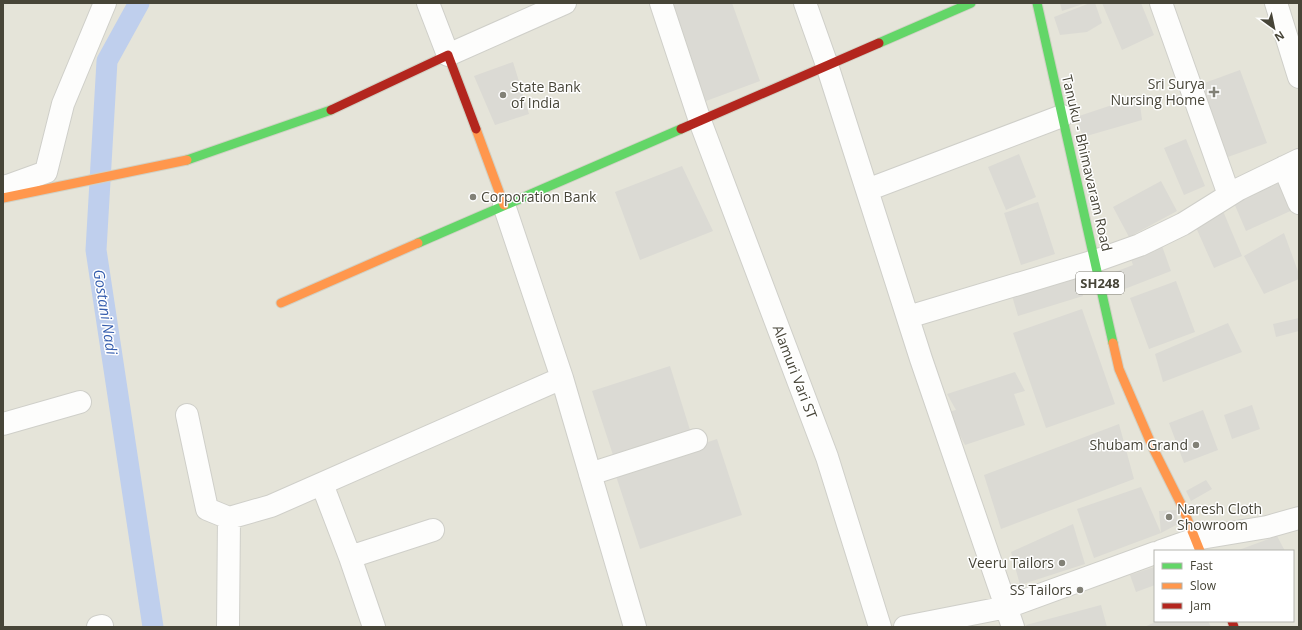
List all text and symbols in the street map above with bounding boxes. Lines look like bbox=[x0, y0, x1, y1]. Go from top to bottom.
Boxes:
north arrow bbox=[1254, 8, 1294, 48]
text: N bbox=[1272, 28, 1288, 46]
street label: Tanuku - Bhimavaram Road bbox=[1058, 73, 1117, 253]
place label: Sri Surya Nursing Home bbox=[1111, 74, 1205, 109]
place label: State Bank of India bbox=[511, 77, 581, 112]
marker: Sri Surya Nursing Home bbox=[1208, 86, 1220, 98]
marker: State Bank of India bbox=[498, 90, 508, 100]
place label: Corporation Bank bbox=[481, 187, 597, 206]
marker: Corporation Bank bbox=[468, 192, 478, 202]
water label: Gostani Nadi bbox=[89, 268, 123, 356]
road number: SH248 bbox=[1076, 272, 1124, 294]
street label: Alamuri Vari ST bbox=[769, 322, 822, 422]
place label: Shubam Grand bbox=[1089, 435, 1188, 454]
marker: Shubam Grand bbox=[1191, 440, 1201, 450]
place label: Naresh Cloth Showroom bbox=[1177, 499, 1262, 534]
marker: Naresh Cloth Showroom bbox=[1164, 512, 1174, 522]
legend bbox=[1154, 550, 1294, 622]
place label: Veeru Tailors bbox=[969, 553, 1054, 572]
text: Fast bbox=[1190, 557, 1213, 574]
marker: Veeru Tailors bbox=[1057, 558, 1067, 568]
text: Slow bbox=[1190, 577, 1217, 594]
place label: SS Tailors bbox=[1010, 580, 1072, 599]
marker: SS Tailors bbox=[1075, 585, 1085, 595]
text: Jam bbox=[1189, 597, 1211, 614]

